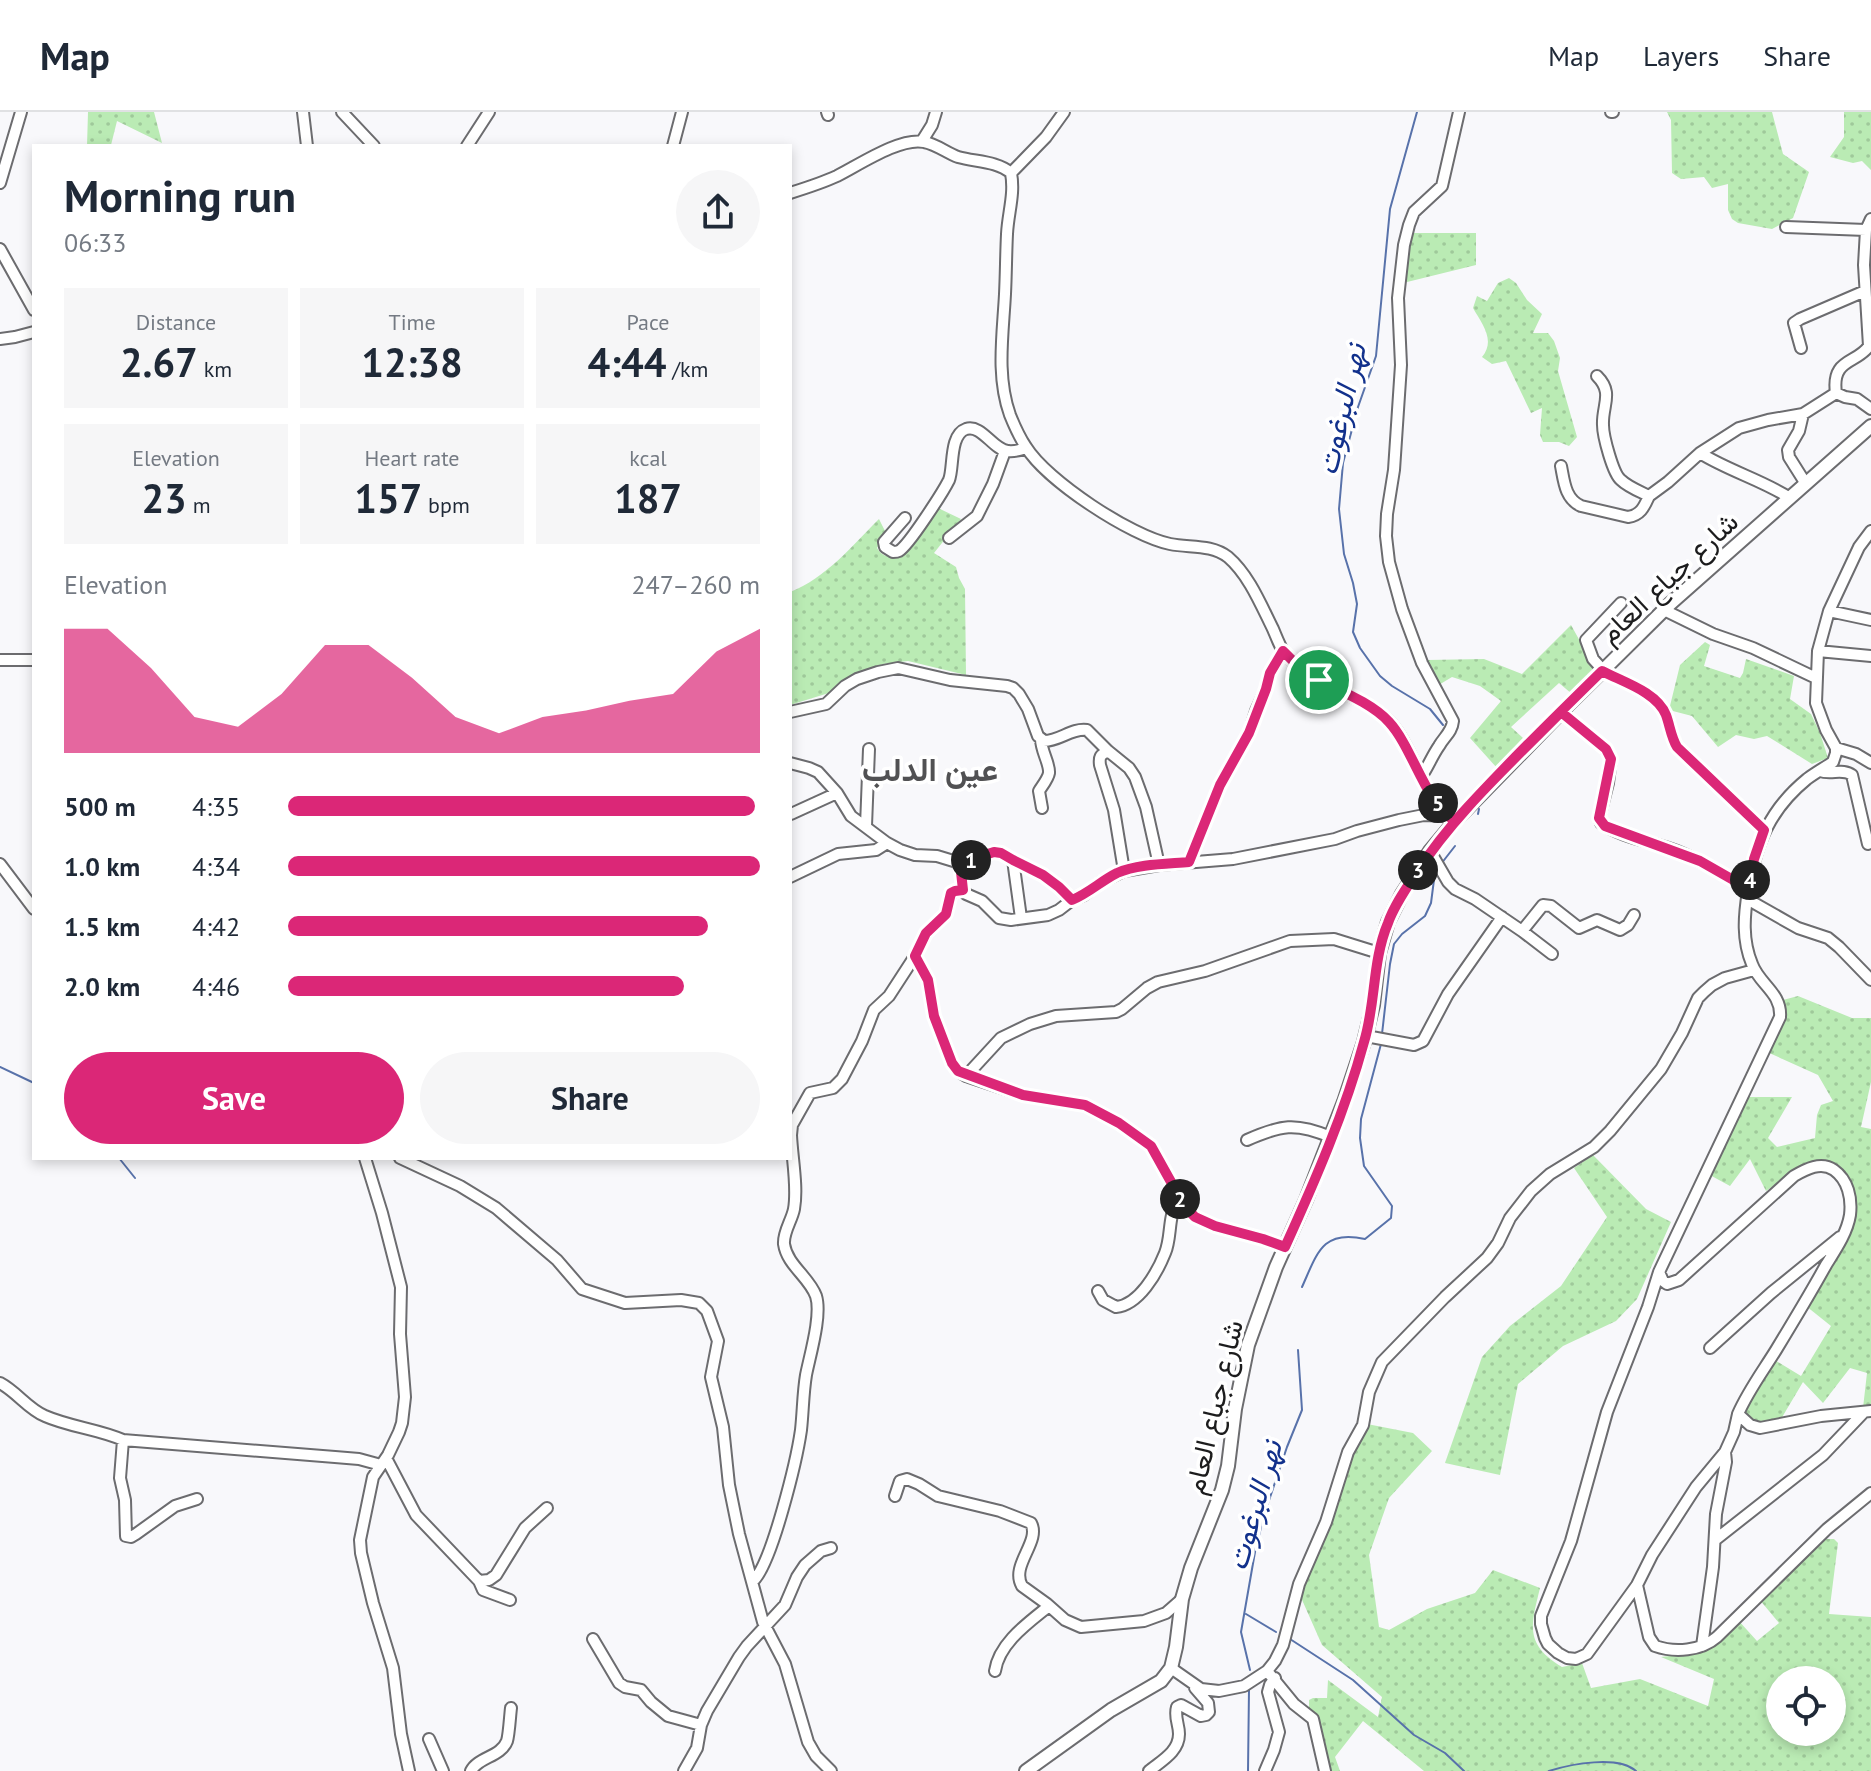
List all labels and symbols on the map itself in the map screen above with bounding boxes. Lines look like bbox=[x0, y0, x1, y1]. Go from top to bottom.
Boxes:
water label: نهر البرغوت bbox=[1306, 338, 1374, 478]
street label: شارع جباع العام bbox=[1590, 503, 1746, 652]
pin bbox=[1285, 646, 1353, 714]
district label: عين الدلب bbox=[862, 748, 998, 790]
pin: 5 bbox=[1418, 783, 1458, 823]
pin: 1 bbox=[951, 840, 991, 880]
pin: 3 bbox=[1398, 850, 1438, 890]
pin: 4 bbox=[1730, 860, 1770, 900]
pin: 2 bbox=[1160, 1179, 1200, 1219]
street label: شارع جباع العام bbox=[1175, 1316, 1252, 1498]
water label: نهر البرغوت bbox=[1216, 1434, 1291, 1575]

